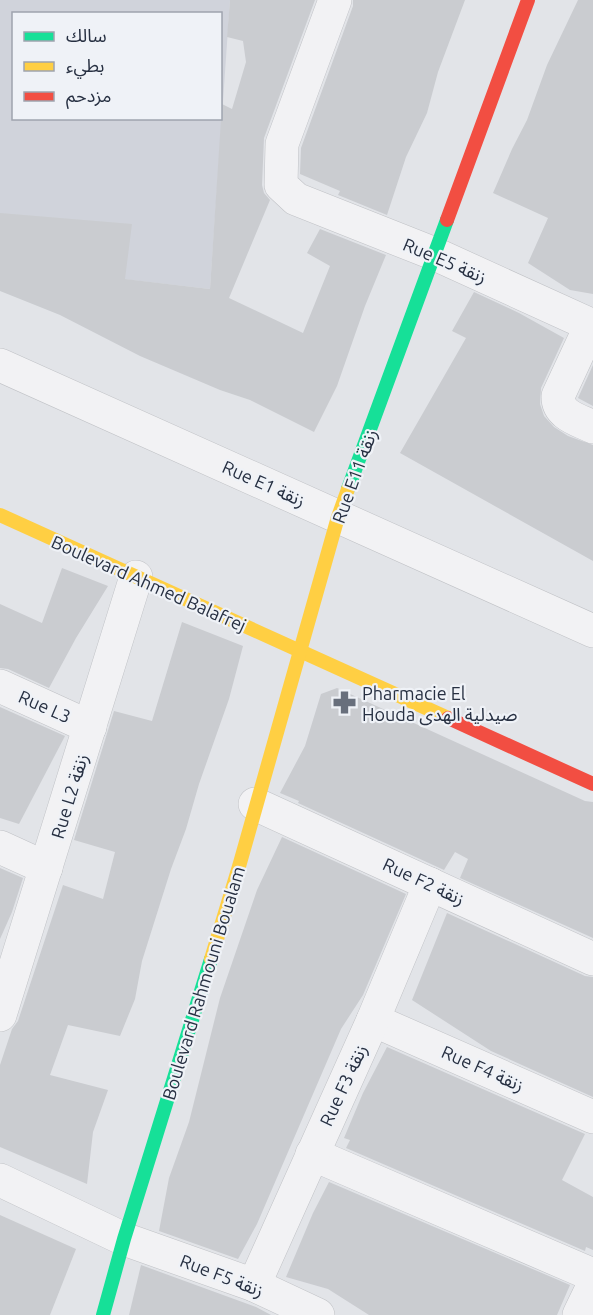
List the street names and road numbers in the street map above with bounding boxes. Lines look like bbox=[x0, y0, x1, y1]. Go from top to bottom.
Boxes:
street label: Rue E5 زنقة bbox=[400, 234, 490, 288]
street label: Rue E11 زنقة bbox=[328, 426, 382, 526]
street label: Rue E1 زنقة bbox=[219, 456, 308, 512]
street label: Boulevard Ahmed Balafrej bbox=[48, 531, 250, 635]
street label: Rue L3 bbox=[16, 686, 74, 726]
street label: Rue L2 زنقة bbox=[47, 751, 93, 841]
street label: Rue F2 زنقة bbox=[379, 853, 468, 910]
street label: Boulevard Rahmouni Boualam bbox=[158, 864, 248, 1102]
street label: Rue F3 زنقة bbox=[315, 1041, 372, 1130]
street label: Rue F4 زنقة bbox=[438, 1041, 527, 1097]
street label: Rue F5 زنقة bbox=[177, 1250, 267, 1302]

